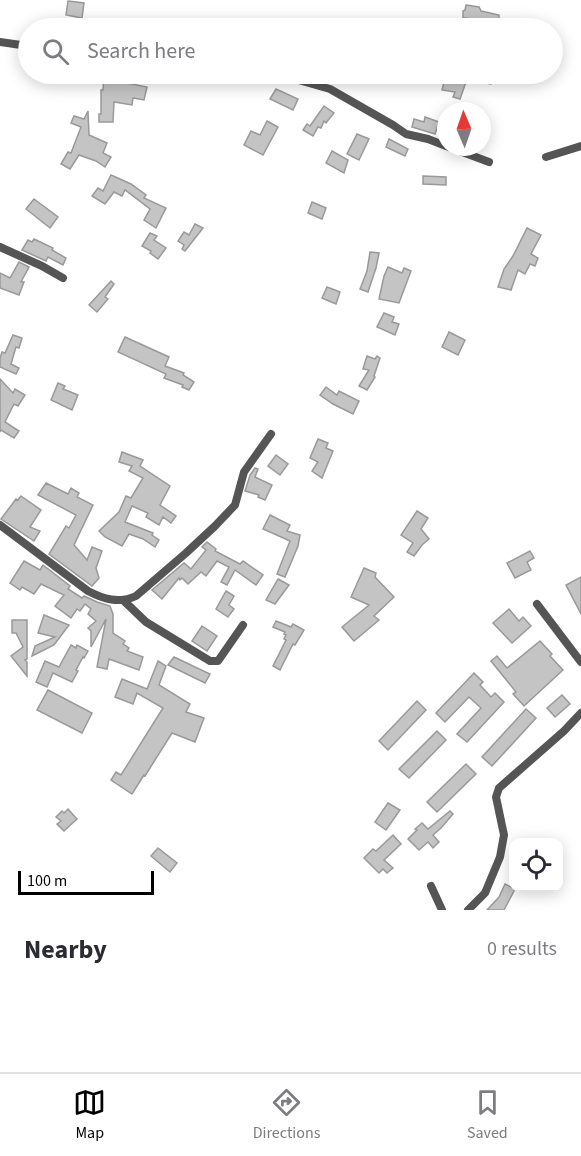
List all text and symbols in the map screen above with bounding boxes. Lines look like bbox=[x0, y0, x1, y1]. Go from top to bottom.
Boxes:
search box bbox=[18, 18, 563, 84]
icon: search bbox=[39, 35, 72, 68]
text: Search here bbox=[87, 35, 195, 67]
north arrow bbox=[437, 102, 491, 156]
map controls bbox=[509, 838, 563, 892]
button: locate bbox=[509, 838, 563, 892]
scale bar bbox=[18, 868, 154, 896]
text: 100 m bbox=[27, 870, 67, 892]
text: Nearby bbox=[24, 931, 107, 968]
text: 0 results bbox=[487, 935, 557, 963]
tab: Map bbox=[73, 1086, 106, 1144]
tab: Directions bbox=[253, 1086, 320, 1144]
tab: Saved bbox=[467, 1086, 508, 1144]

